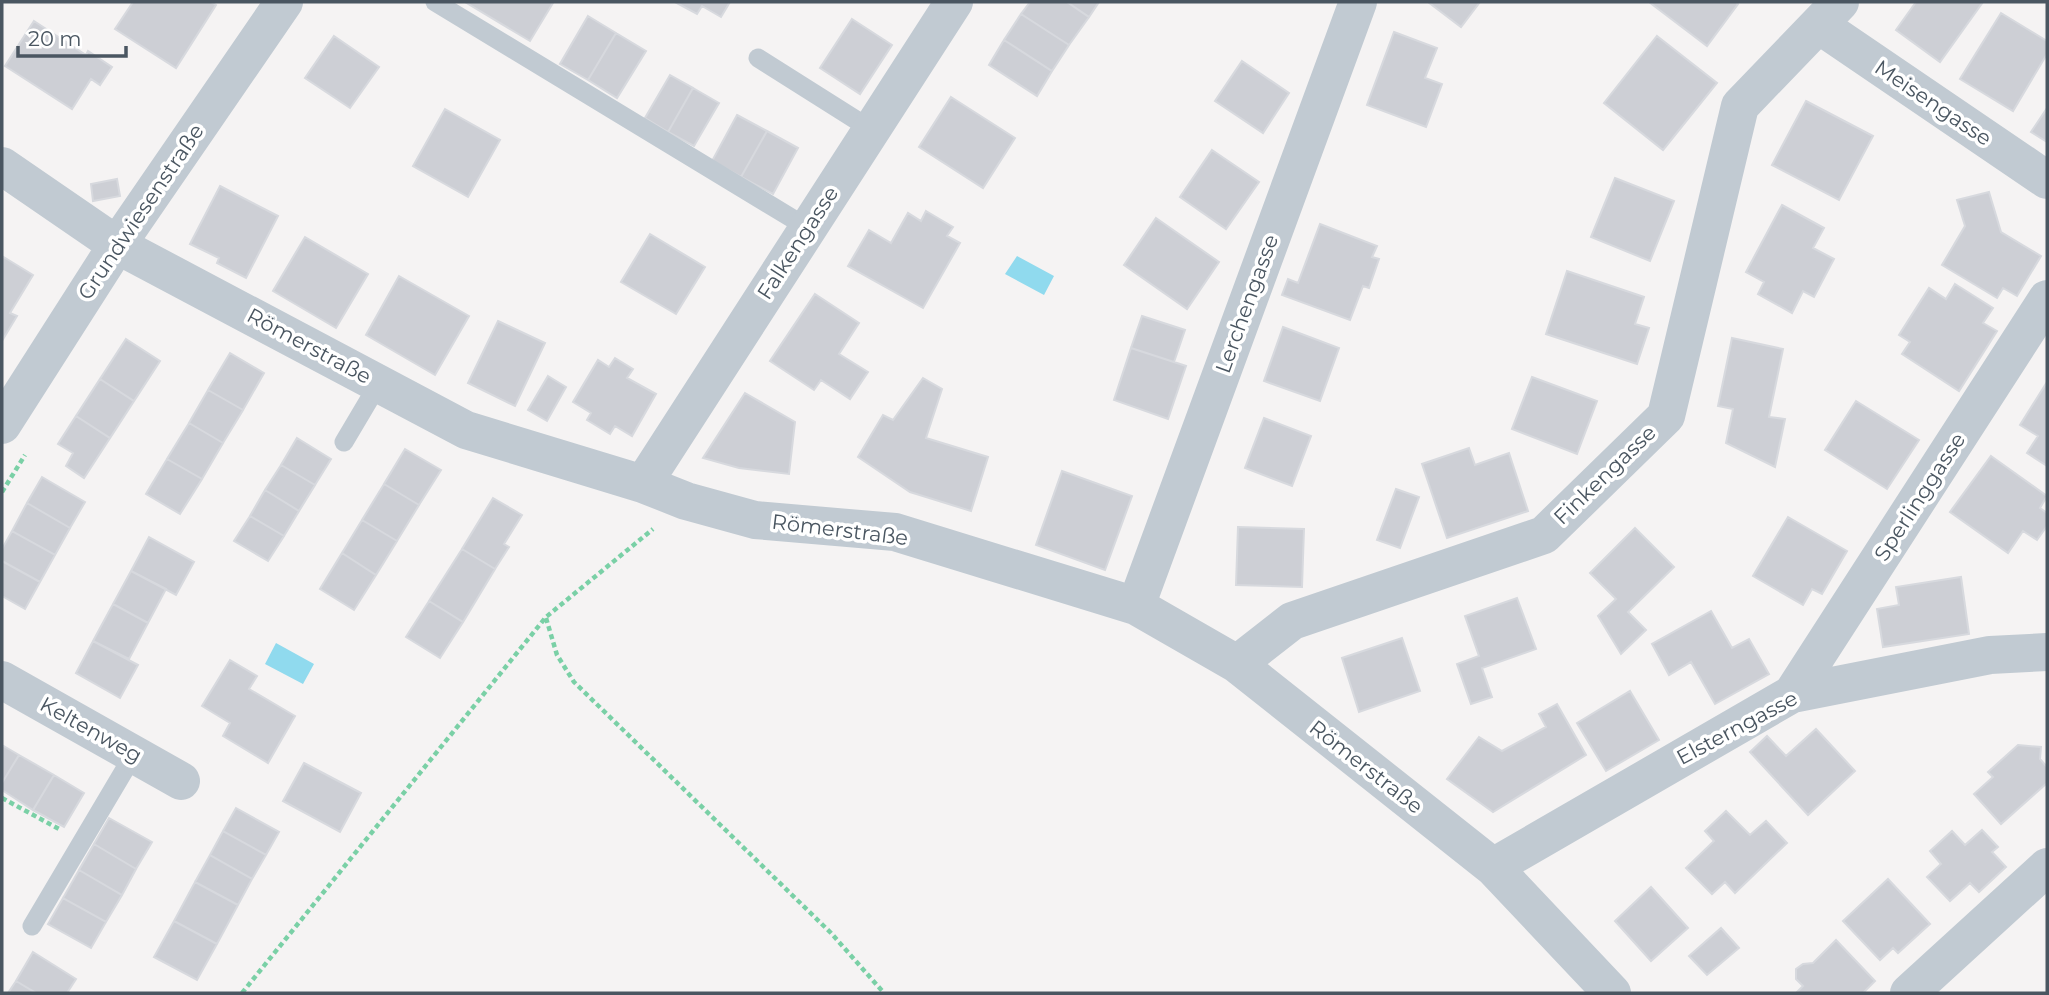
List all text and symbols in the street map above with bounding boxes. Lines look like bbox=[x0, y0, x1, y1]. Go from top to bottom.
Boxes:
scale bar bbox=[18, 14, 126, 58]
text: 20 m bbox=[28, 26, 82, 51]
street label: Meisengasse bbox=[1870, 54, 1996, 151]
street label: Grundwiesenstraße bbox=[72, 119, 209, 304]
street label: Falkengasse bbox=[752, 181, 843, 304]
street label: Lerchengasse bbox=[1210, 231, 1283, 377]
street label: Römerstraße bbox=[243, 302, 376, 389]
street label: Finkengasse bbox=[1548, 420, 1661, 530]
street label: Sperlinggasse bbox=[1869, 428, 1970, 566]
street label: Römerstraße bbox=[770, 509, 910, 550]
street label: Elsterngasse bbox=[1672, 685, 1801, 770]
street label: Keltenweg bbox=[36, 691, 147, 768]
street label: Römerstraße bbox=[1305, 715, 1428, 819]

